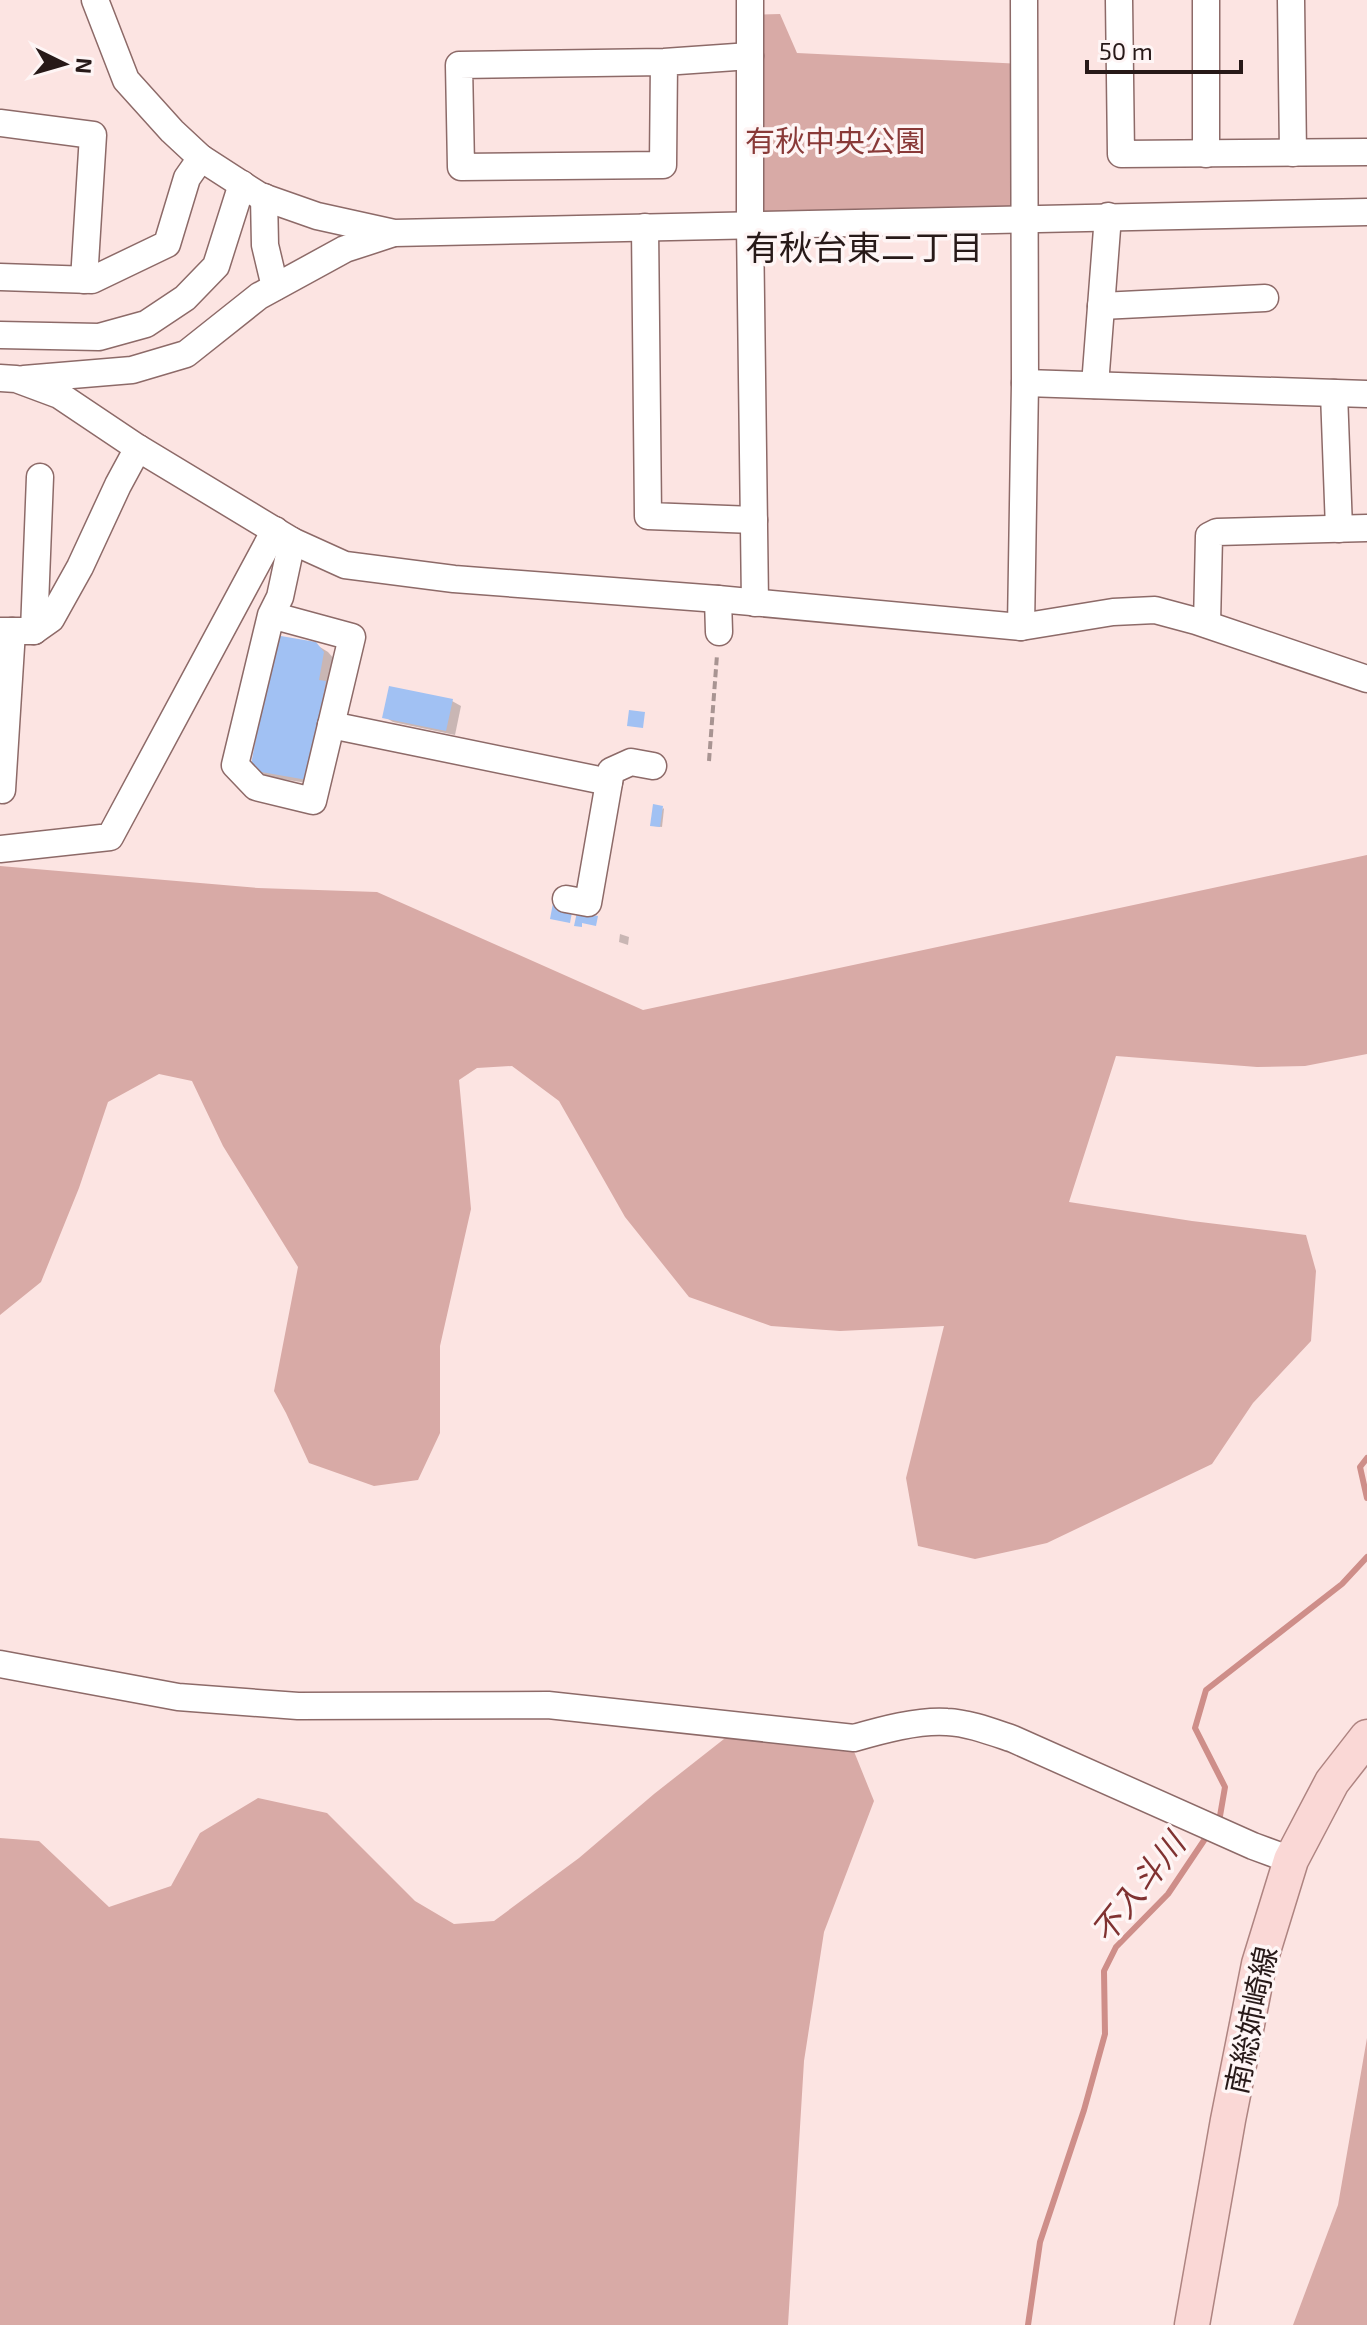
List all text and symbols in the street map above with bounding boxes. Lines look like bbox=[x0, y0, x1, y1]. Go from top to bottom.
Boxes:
north arrow bbox=[24, 24, 104, 104]
scale bar bbox=[1087, 24, 1241, 74]
text: 50 m bbox=[1099, 36, 1153, 65]
text: N bbox=[71, 57, 99, 75]
park label: 有秋中央公園 bbox=[745, 122, 925, 158]
district label: 有秋台東二丁目 bbox=[745, 226, 983, 267]
water label: 不入斗川 bbox=[1083, 1823, 1193, 1949]
street label: 南総姉崎線 bbox=[1217, 1943, 1283, 2097]

